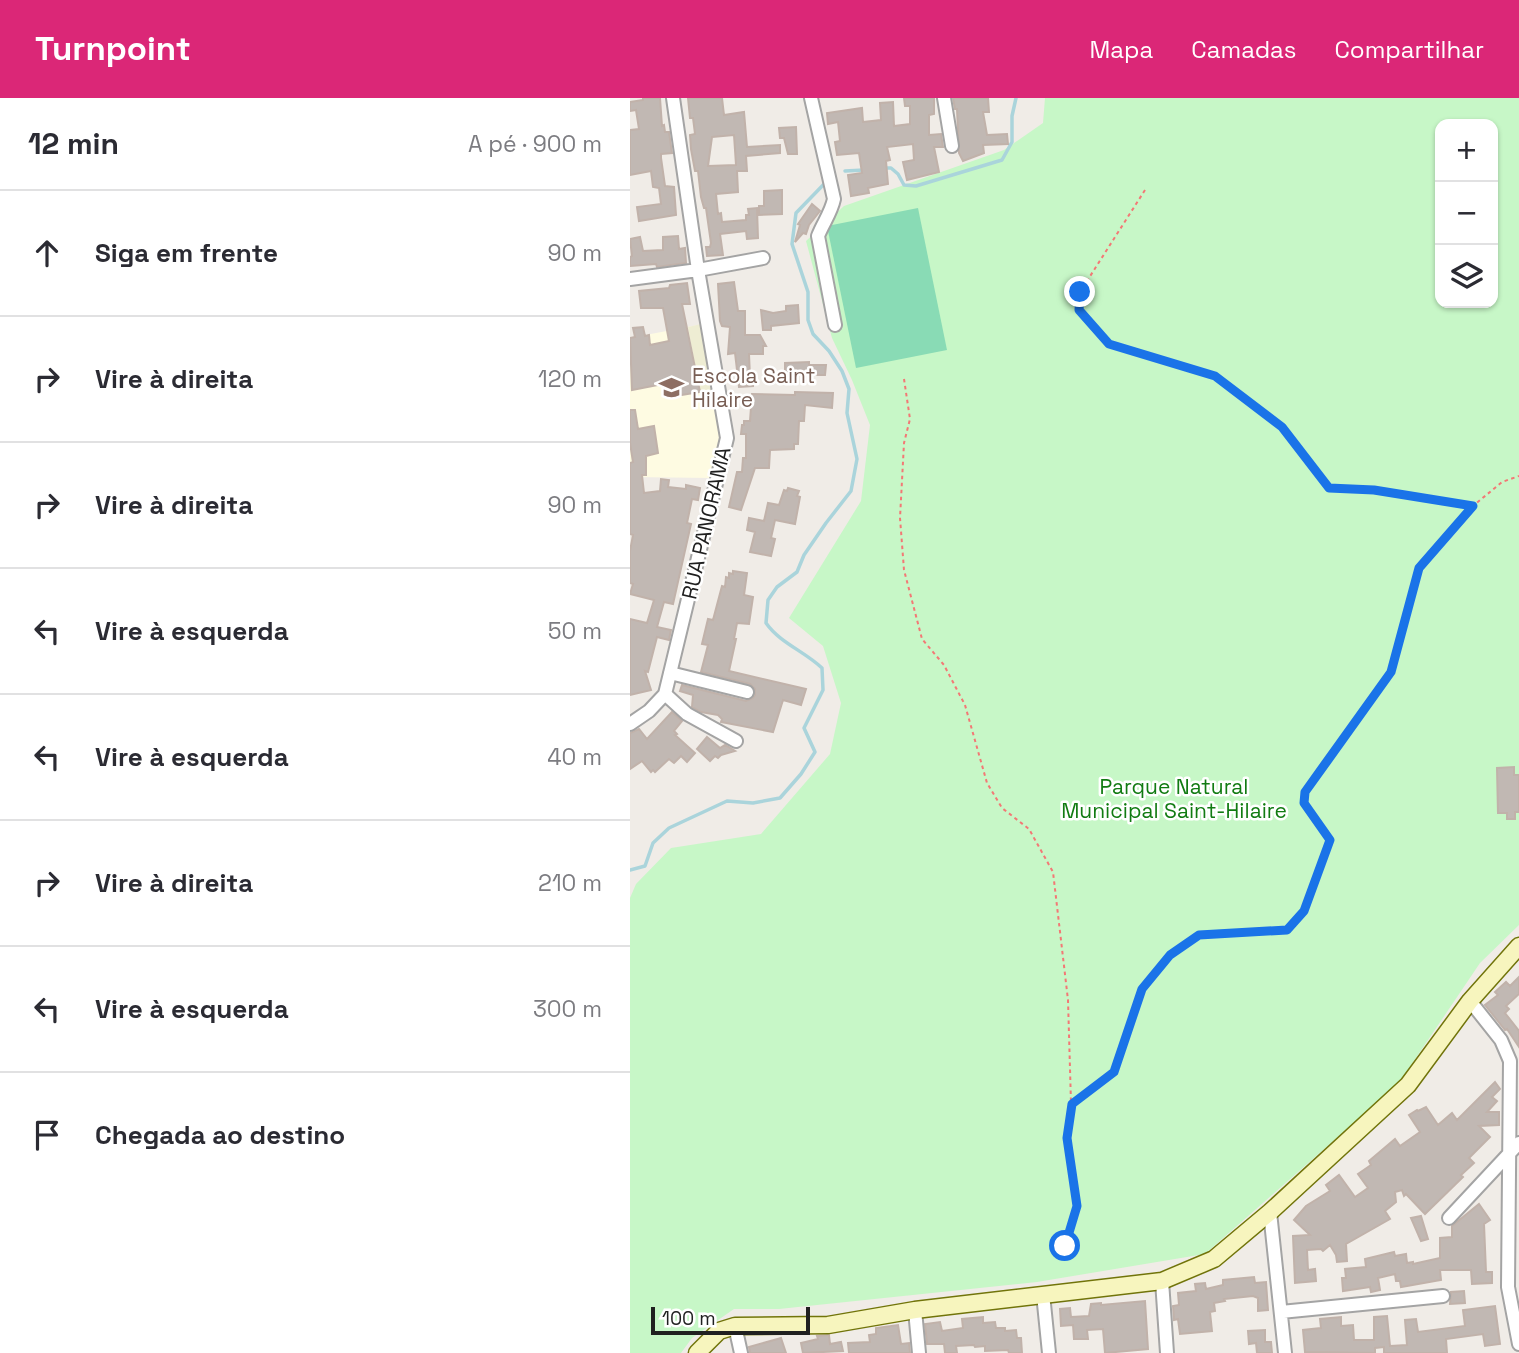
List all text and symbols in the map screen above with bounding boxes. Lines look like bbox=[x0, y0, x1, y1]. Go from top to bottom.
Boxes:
text: Turnpoint bbox=[35, 28, 191, 70]
text: Mapa bbox=[1089, 34, 1153, 65]
text: Camadas bbox=[1191, 34, 1296, 65]
text: Compartilhar bbox=[1334, 34, 1484, 65]
map controls bbox=[1435, 119, 1498, 308]
button: + bbox=[1435, 119, 1498, 182]
text: 12 min bbox=[28, 124, 119, 163]
text: A pé · 900 m bbox=[468, 129, 602, 159]
button: − bbox=[1435, 182, 1498, 245]
icon: ahead bbox=[28, 234, 66, 272]
text: Siga em frente bbox=[95, 236, 278, 270]
text: 90 m bbox=[547, 238, 602, 268]
button: layers bbox=[1435, 245, 1498, 308]
route end bbox=[1064, 276, 1095, 307]
icon: right bbox=[28, 360, 66, 398]
text: Vire à direita bbox=[95, 362, 253, 396]
place label: Escola Saint Hilaire bbox=[692, 362, 815, 413]
text: 120 m bbox=[538, 364, 602, 394]
school or university icon: Escola Saint Hilaire bbox=[658, 373, 686, 401]
street label: RUA PANORAMA bbox=[675, 444, 737, 602]
icon: right bbox=[28, 486, 66, 524]
text: Vire à direita bbox=[95, 488, 253, 522]
text: 90 m bbox=[547, 490, 602, 520]
icon: left bbox=[28, 612, 66, 650]
text: Vire à esquerda bbox=[95, 614, 289, 648]
text: 50 m bbox=[548, 616, 602, 646]
icon: left bbox=[28, 738, 66, 776]
text: Vire à esquerda bbox=[95, 740, 289, 774]
text: 40 m bbox=[547, 742, 602, 772]
park label: Parque Natural Municipal Saint-Hilaire bbox=[1061, 773, 1287, 824]
icon: right bbox=[28, 864, 66, 902]
text: Vire à direita bbox=[95, 866, 253, 900]
text: 210 m bbox=[538, 868, 602, 898]
icon: left bbox=[28, 990, 66, 1028]
text: Vire à esquerda bbox=[95, 992, 289, 1026]
text: 300 m bbox=[533, 994, 602, 1024]
icon: arrive bbox=[28, 1116, 66, 1154]
text: Chegada ao destino bbox=[95, 1118, 345, 1152]
route start bbox=[1049, 1230, 1080, 1261]
scale bar bbox=[651, 1304, 810, 1336]
text: 100 m bbox=[662, 1306, 716, 1331]

